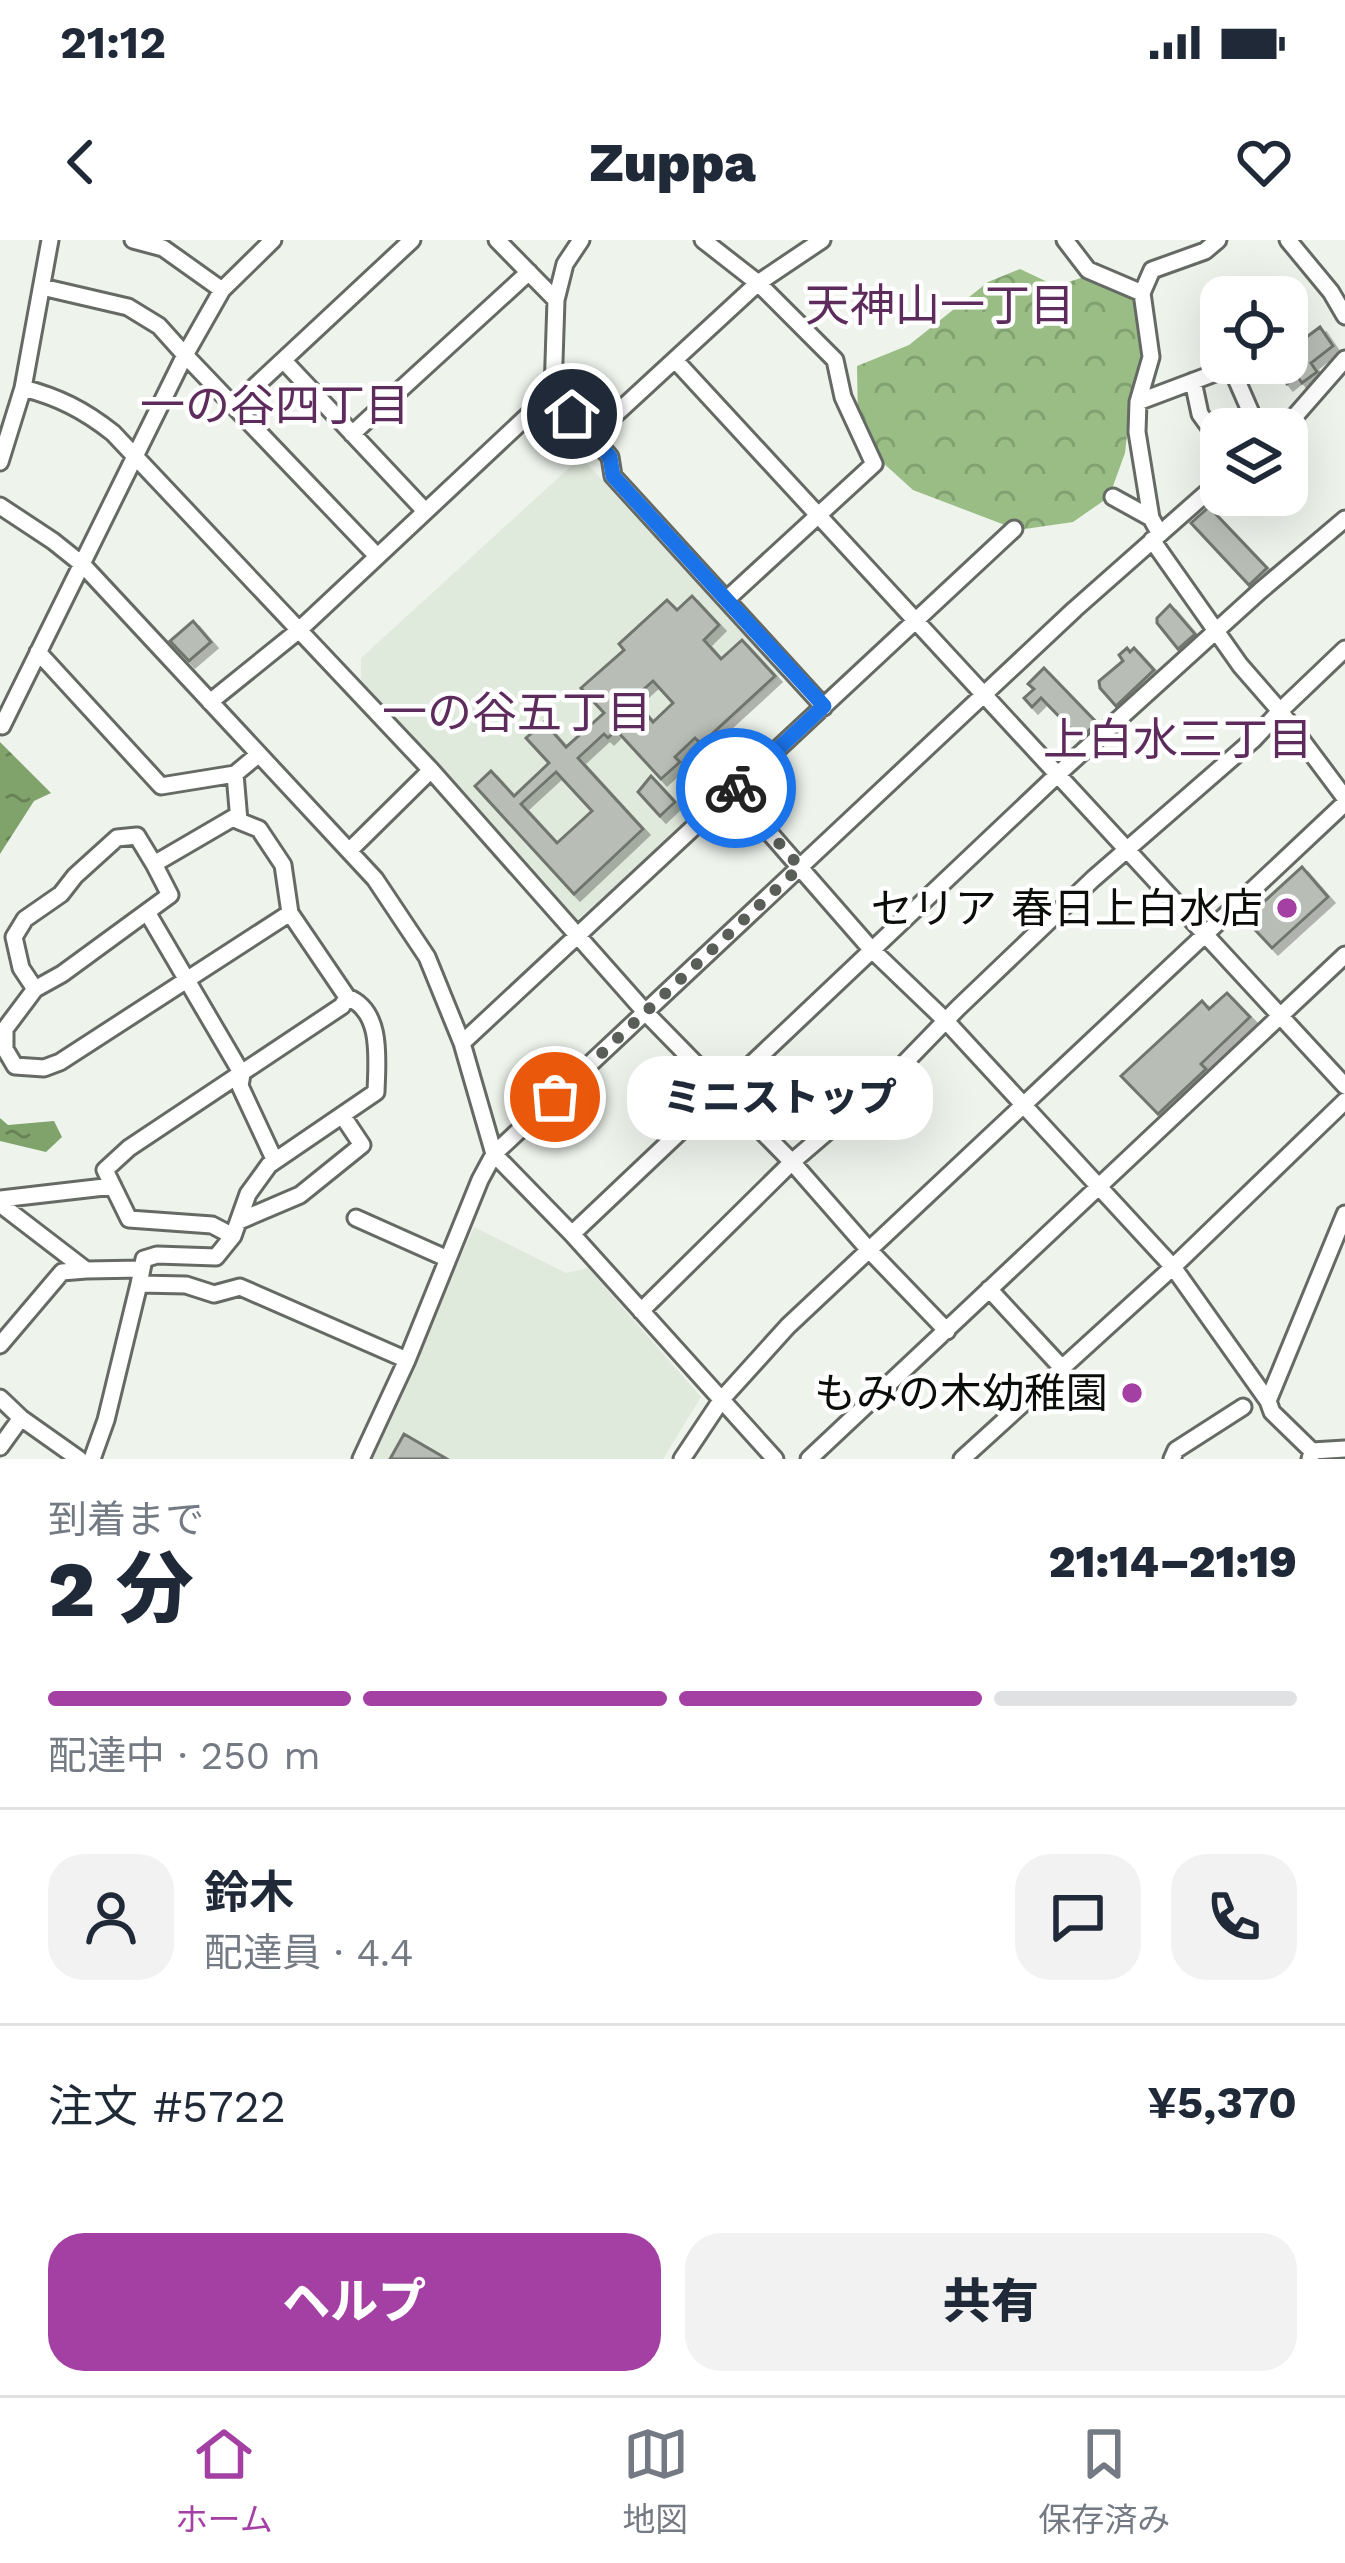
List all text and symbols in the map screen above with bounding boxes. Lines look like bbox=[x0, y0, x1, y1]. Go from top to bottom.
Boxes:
text: 21:12 bbox=[60, 16, 166, 69]
icon: back bbox=[48, 129, 114, 195]
icon: heart bbox=[1231, 129, 1297, 195]
text: Zuppa bbox=[589, 131, 756, 194]
map controls bbox=[1200, 276, 1308, 516]
button: locate bbox=[1200, 276, 1308, 384]
district label: 天神山一丁目 bbox=[805, 279, 1075, 332]
pin bbox=[521, 363, 623, 465]
district label: 一の谷四丁目 bbox=[140, 379, 410, 432]
icon: home bbox=[539, 381, 605, 447]
button: layers bbox=[1200, 408, 1308, 516]
district label: 一の谷五丁目 bbox=[382, 686, 652, 739]
district label: 上白水三丁目 bbox=[1043, 713, 1313, 766]
courier bbox=[676, 728, 796, 848]
icon: bike bbox=[703, 755, 769, 821]
place label: セリア 春日上白水店 bbox=[871, 884, 1263, 933]
marker: セリア 春日上白水店 bbox=[1274, 895, 1300, 921]
pin bbox=[504, 1046, 606, 1148]
callout: ミニストップ bbox=[627, 1055, 933, 1139]
icon: bag bbox=[522, 1064, 588, 1130]
text: ミニストップ bbox=[663, 1075, 897, 1120]
place label: もみの木幼稚園 bbox=[814, 1369, 1108, 1418]
marker: もみの木幼稚園 bbox=[1119, 1380, 1145, 1406]
text: 到着まで bbox=[48, 1497, 204, 1542]
text: 21:14–21:19 bbox=[1049, 1535, 1297, 1588]
text: 2 分 bbox=[48, 1543, 194, 1635]
text: 配達中 · 250 m bbox=[48, 1733, 321, 1778]
button: person bbox=[48, 1854, 174, 1980]
button: chat bbox=[1015, 1854, 1141, 1980]
button: phone bbox=[1171, 1854, 1297, 1980]
text: 鈴木 bbox=[204, 1866, 294, 1919]
text: 配達員 · 4.4 bbox=[204, 1930, 414, 1975]
text: ¥5,370 bbox=[1147, 2076, 1297, 2129]
text: 注文 #5722 bbox=[48, 2080, 286, 2133]
button: ヘルプ bbox=[48, 2233, 661, 2371]
button: 共有 bbox=[685, 2233, 1297, 2371]
tab: ホーム bbox=[175, 2421, 273, 2541]
tab: 地図 bbox=[623, 2421, 689, 2541]
tab: 保存済み bbox=[1038, 2421, 1170, 2541]

